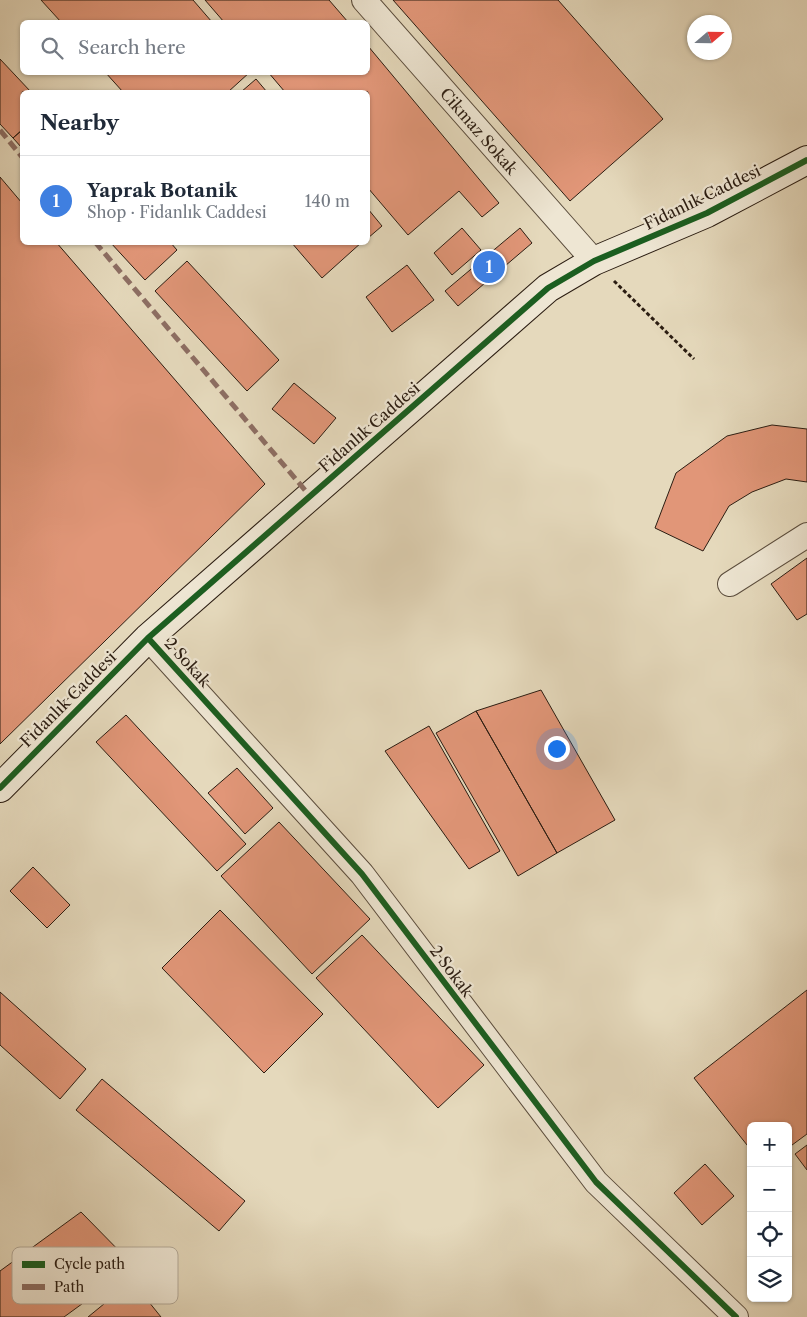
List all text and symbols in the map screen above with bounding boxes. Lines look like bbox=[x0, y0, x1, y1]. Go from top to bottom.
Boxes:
north arrow bbox=[687, 15, 732, 60]
search box bbox=[20, 20, 370, 75]
icon: search bbox=[38, 34, 66, 62]
text: Search here bbox=[78, 36, 186, 59]
street label: Cikmaz Sokak bbox=[436, 84, 523, 179]
text: Nearby bbox=[40, 110, 119, 135]
street label: Fidanlık Caddesi bbox=[640, 160, 764, 234]
text: Yaprak Botanik bbox=[87, 179, 237, 202]
text: 1 bbox=[52, 191, 60, 211]
text: 140 m bbox=[305, 191, 350, 211]
text: Shop · Fidanlık Caddesi bbox=[87, 202, 267, 222]
pin: 1 bbox=[473, 248, 505, 286]
street label: Fidanlık Caddesi bbox=[314, 378, 424, 476]
street label: 2 Sokak bbox=[161, 633, 216, 691]
street label: Fidanlık Caddesi bbox=[16, 647, 120, 751]
your location bbox=[544, 736, 570, 762]
street label: 2 Sokak bbox=[426, 941, 478, 1001]
map controls bbox=[747, 1122, 792, 1302]
button: + bbox=[747, 1122, 792, 1167]
button: − bbox=[747, 1167, 792, 1212]
button: locate bbox=[747, 1212, 792, 1257]
legend bbox=[12, 1247, 178, 1304]
text: Cycle path bbox=[54, 1255, 125, 1273]
button: layers bbox=[747, 1257, 792, 1302]
text: Path bbox=[54, 1278, 84, 1296]

